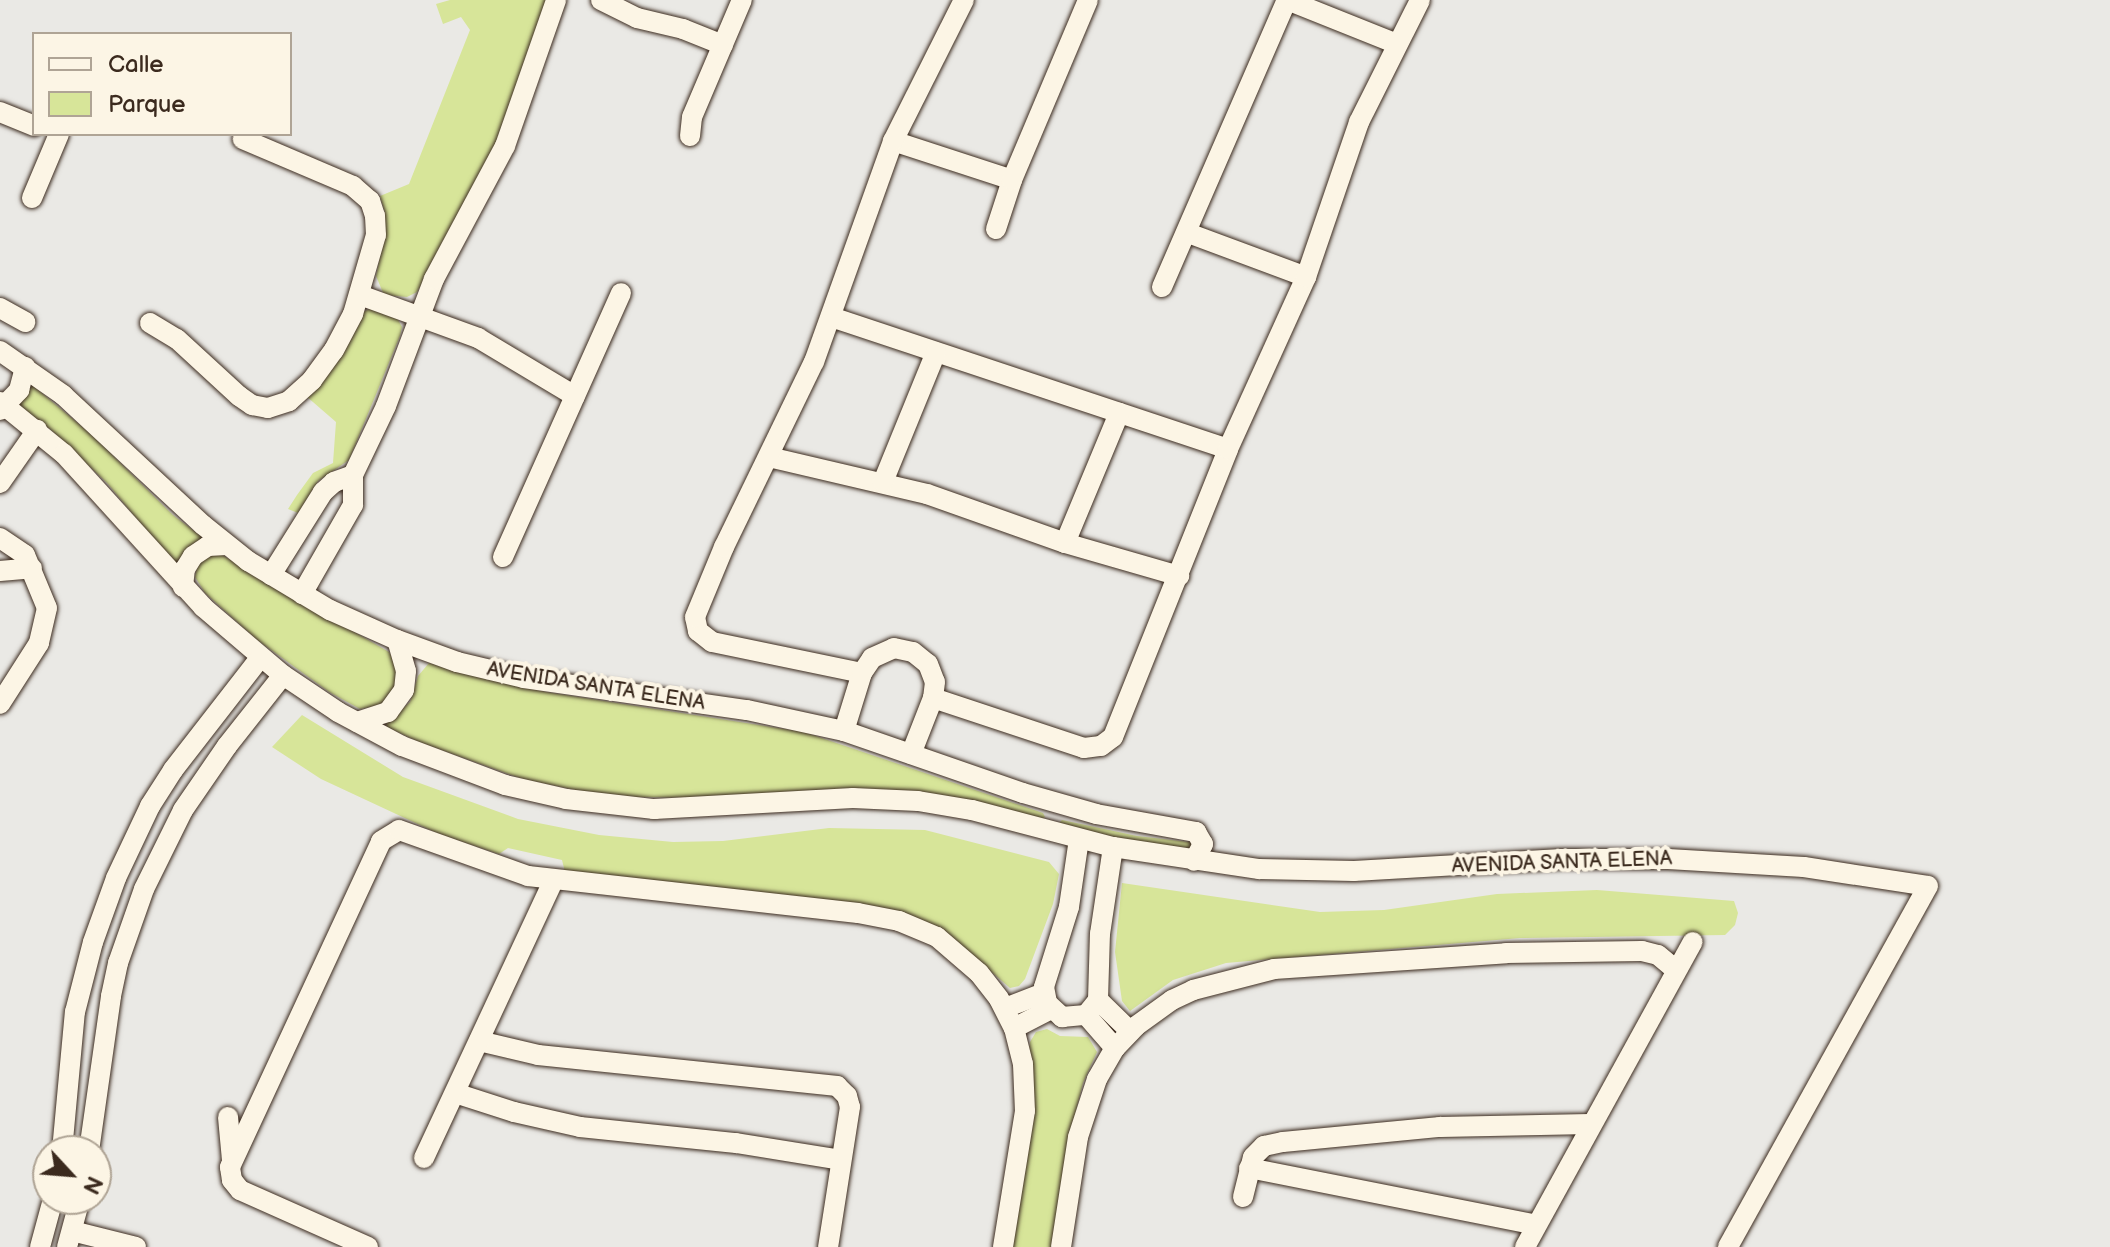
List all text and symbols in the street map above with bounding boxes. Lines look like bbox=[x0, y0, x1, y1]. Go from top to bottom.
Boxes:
legend bbox=[32, 32, 292, 136]
text: Calle bbox=[108, 50, 163, 79]
text: Parque bbox=[108, 90, 186, 119]
street label: AVENIDA SANTA ELENA bbox=[485, 658, 707, 716]
street label: AVENIDA SANTA ELENA bbox=[1451, 847, 1673, 879]
north arrow bbox=[32, 1135, 112, 1215]
text: N bbox=[76, 1172, 108, 1198]

